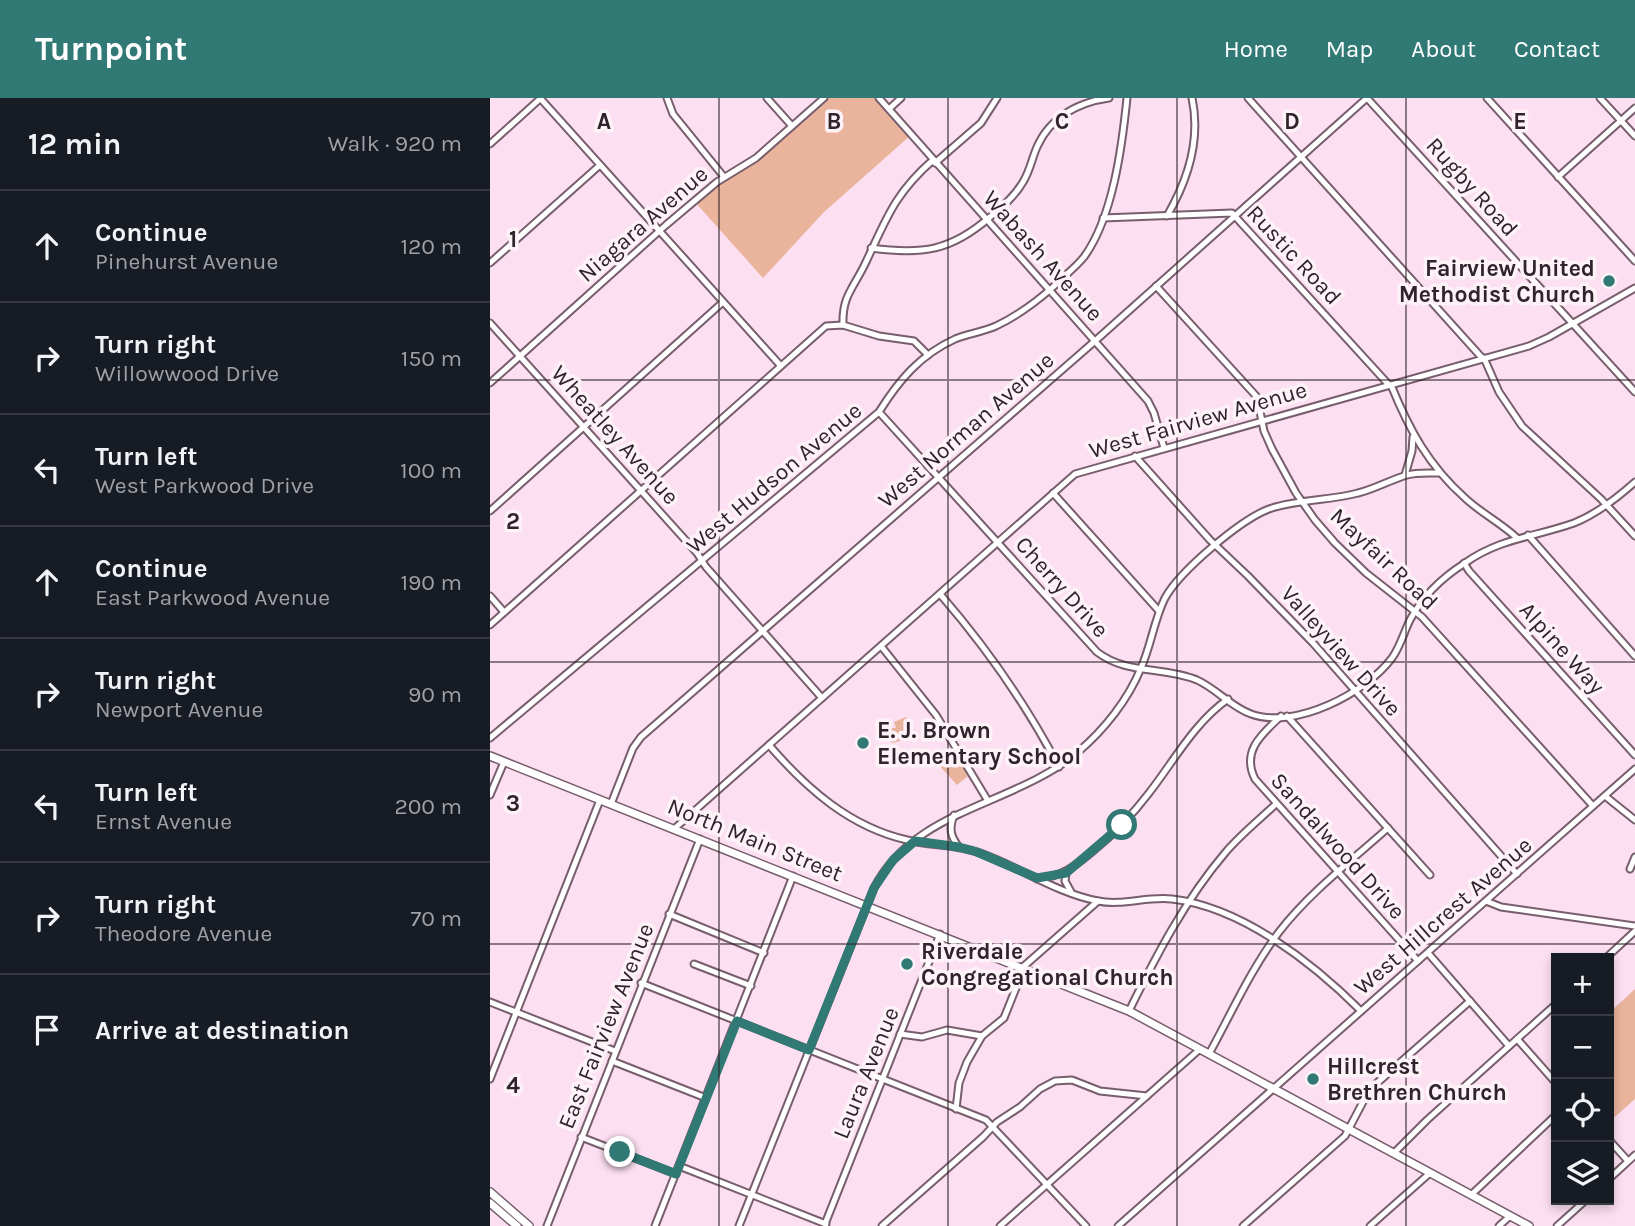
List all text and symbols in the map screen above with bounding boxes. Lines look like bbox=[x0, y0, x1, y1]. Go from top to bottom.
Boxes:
text: Turnpoint bbox=[35, 30, 187, 68]
text: Home bbox=[1224, 35, 1288, 63]
text: Map bbox=[1326, 35, 1373, 63]
text: About bbox=[1411, 35, 1476, 63]
text: Contact bbox=[1514, 35, 1600, 63]
text: A bbox=[597, 108, 611, 135]
text: B bbox=[827, 108, 841, 135]
text: C bbox=[1055, 108, 1069, 135]
text: D bbox=[1284, 108, 1300, 135]
text: E bbox=[1513, 108, 1527, 135]
text: 12 min bbox=[28, 126, 121, 162]
text: Walk · 920 m bbox=[328, 130, 462, 157]
street label: Rugby Road bbox=[1421, 132, 1523, 242]
street label: Niagara Avenue bbox=[573, 160, 713, 288]
street label: Wabash Avenue bbox=[977, 185, 1109, 327]
street label: Rustic Road bbox=[1241, 200, 1347, 310]
text: Continue bbox=[95, 217, 207, 248]
text: 1 bbox=[509, 226, 517, 253]
icon: ahead bbox=[28, 227, 66, 265]
text: 120 m bbox=[400, 233, 462, 260]
text: Pinehurst Avenue bbox=[95, 248, 278, 275]
place label: Fairview United Methodist Church bbox=[1399, 255, 1595, 308]
marker: Fairview United Methodist Church bbox=[1601, 273, 1617, 289]
text: Turn right bbox=[95, 329, 216, 360]
icon: right bbox=[28, 339, 66, 377]
text: 150 m bbox=[401, 345, 462, 372]
street label: West Norman Avenue bbox=[873, 346, 1059, 514]
text: Willowwood Drive bbox=[95, 360, 279, 387]
street label: Wheatley Avenue bbox=[546, 360, 684, 510]
street label: West Fairview Avenue bbox=[1086, 376, 1310, 464]
street label: West Hudson Avenue bbox=[681, 397, 867, 559]
text: Turn left bbox=[95, 441, 197, 472]
icon: left bbox=[28, 451, 66, 489]
text: 100 m bbox=[400, 457, 462, 484]
text: West Parkwood Drive bbox=[95, 472, 314, 499]
street label: Mayfair Road bbox=[1325, 502, 1443, 616]
text: 2 bbox=[506, 508, 520, 535]
street label: Cherry Drive bbox=[1010, 531, 1114, 643]
text: Continue bbox=[95, 553, 207, 584]
icon: ahead bbox=[28, 563, 66, 601]
text: 190 m bbox=[400, 569, 462, 596]
street label: Valleyview Drive bbox=[1275, 580, 1407, 722]
text: East Parkwood Avenue bbox=[95, 584, 330, 611]
street label: Alpine Way bbox=[1514, 596, 1610, 700]
text: Turn right bbox=[95, 665, 216, 696]
icon: right bbox=[28, 675, 66, 713]
text: 90 m bbox=[408, 681, 462, 708]
text: Newport Avenue bbox=[95, 696, 263, 723]
place label: E. J. Brown Elementary School bbox=[877, 717, 1081, 770]
marker: E. J. Brown Elementary School bbox=[855, 735, 871, 751]
street label: Sandalwood Drive bbox=[1265, 767, 1411, 925]
text: Turn left bbox=[95, 777, 197, 808]
icon: left bbox=[28, 787, 66, 825]
text: 3 bbox=[506, 790, 520, 817]
text: 200 m bbox=[394, 793, 462, 820]
street label: North Main Street bbox=[664, 793, 847, 887]
text: Ernst Avenue bbox=[95, 808, 232, 835]
route start bbox=[1106, 809, 1137, 840]
street label: West Hillcrest Avenue bbox=[1349, 831, 1537, 1001]
text: Turn right bbox=[95, 889, 216, 920]
icon: right bbox=[28, 899, 66, 937]
text: 70 m bbox=[411, 905, 462, 932]
street label: East Fairview Avenue bbox=[552, 919, 660, 1133]
text: Theodore Avenue bbox=[95, 920, 272, 947]
place label: Riverdale Congregational Church bbox=[921, 938, 1173, 991]
map controls bbox=[1551, 953, 1614, 1205]
button: + bbox=[1551, 953, 1614, 1016]
marker: Riverdale Congregational Church bbox=[899, 956, 915, 972]
street label: Laura Avenue bbox=[827, 1003, 905, 1143]
icon: arrive bbox=[28, 1011, 66, 1049]
text: Arrive at destination bbox=[95, 1015, 349, 1046]
button: − bbox=[1551, 1016, 1614, 1079]
place label: Hillcrest Brethren Church bbox=[1327, 1053, 1507, 1106]
marker: Hillcrest Brethren Church bbox=[1305, 1071, 1321, 1087]
text: 4 bbox=[506, 1072, 520, 1099]
button: locate bbox=[1551, 1079, 1614, 1142]
route end bbox=[604, 1136, 635, 1167]
button: layers bbox=[1551, 1142, 1614, 1205]

